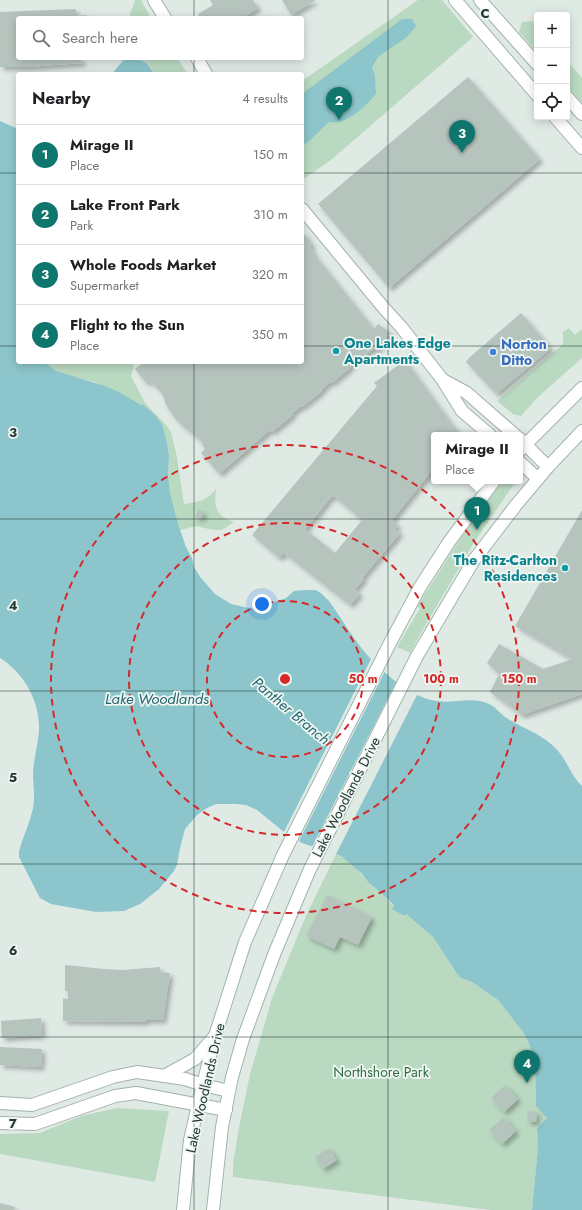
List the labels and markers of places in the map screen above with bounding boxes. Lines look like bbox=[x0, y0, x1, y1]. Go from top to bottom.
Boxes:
pin: 2 bbox=[326, 87, 352, 120]
pin: 3 bbox=[449, 120, 475, 153]
place label: One Lakes Edge Apartments bbox=[343, 333, 451, 369]
place label: Norton Ditto bbox=[501, 334, 547, 370]
marker: One Lakes Edge Apartments bbox=[331, 346, 341, 356]
marker: Norton Ditto bbox=[488, 347, 498, 357]
pin: 1 bbox=[464, 497, 490, 530]
place label: The Ritz-Carlton Residences bbox=[454, 550, 558, 586]
marker: The Ritz-Carlton Residences bbox=[560, 563, 570, 573]
centre of rings bbox=[278, 672, 292, 686]
pin: 4 bbox=[514, 1050, 540, 1083]

